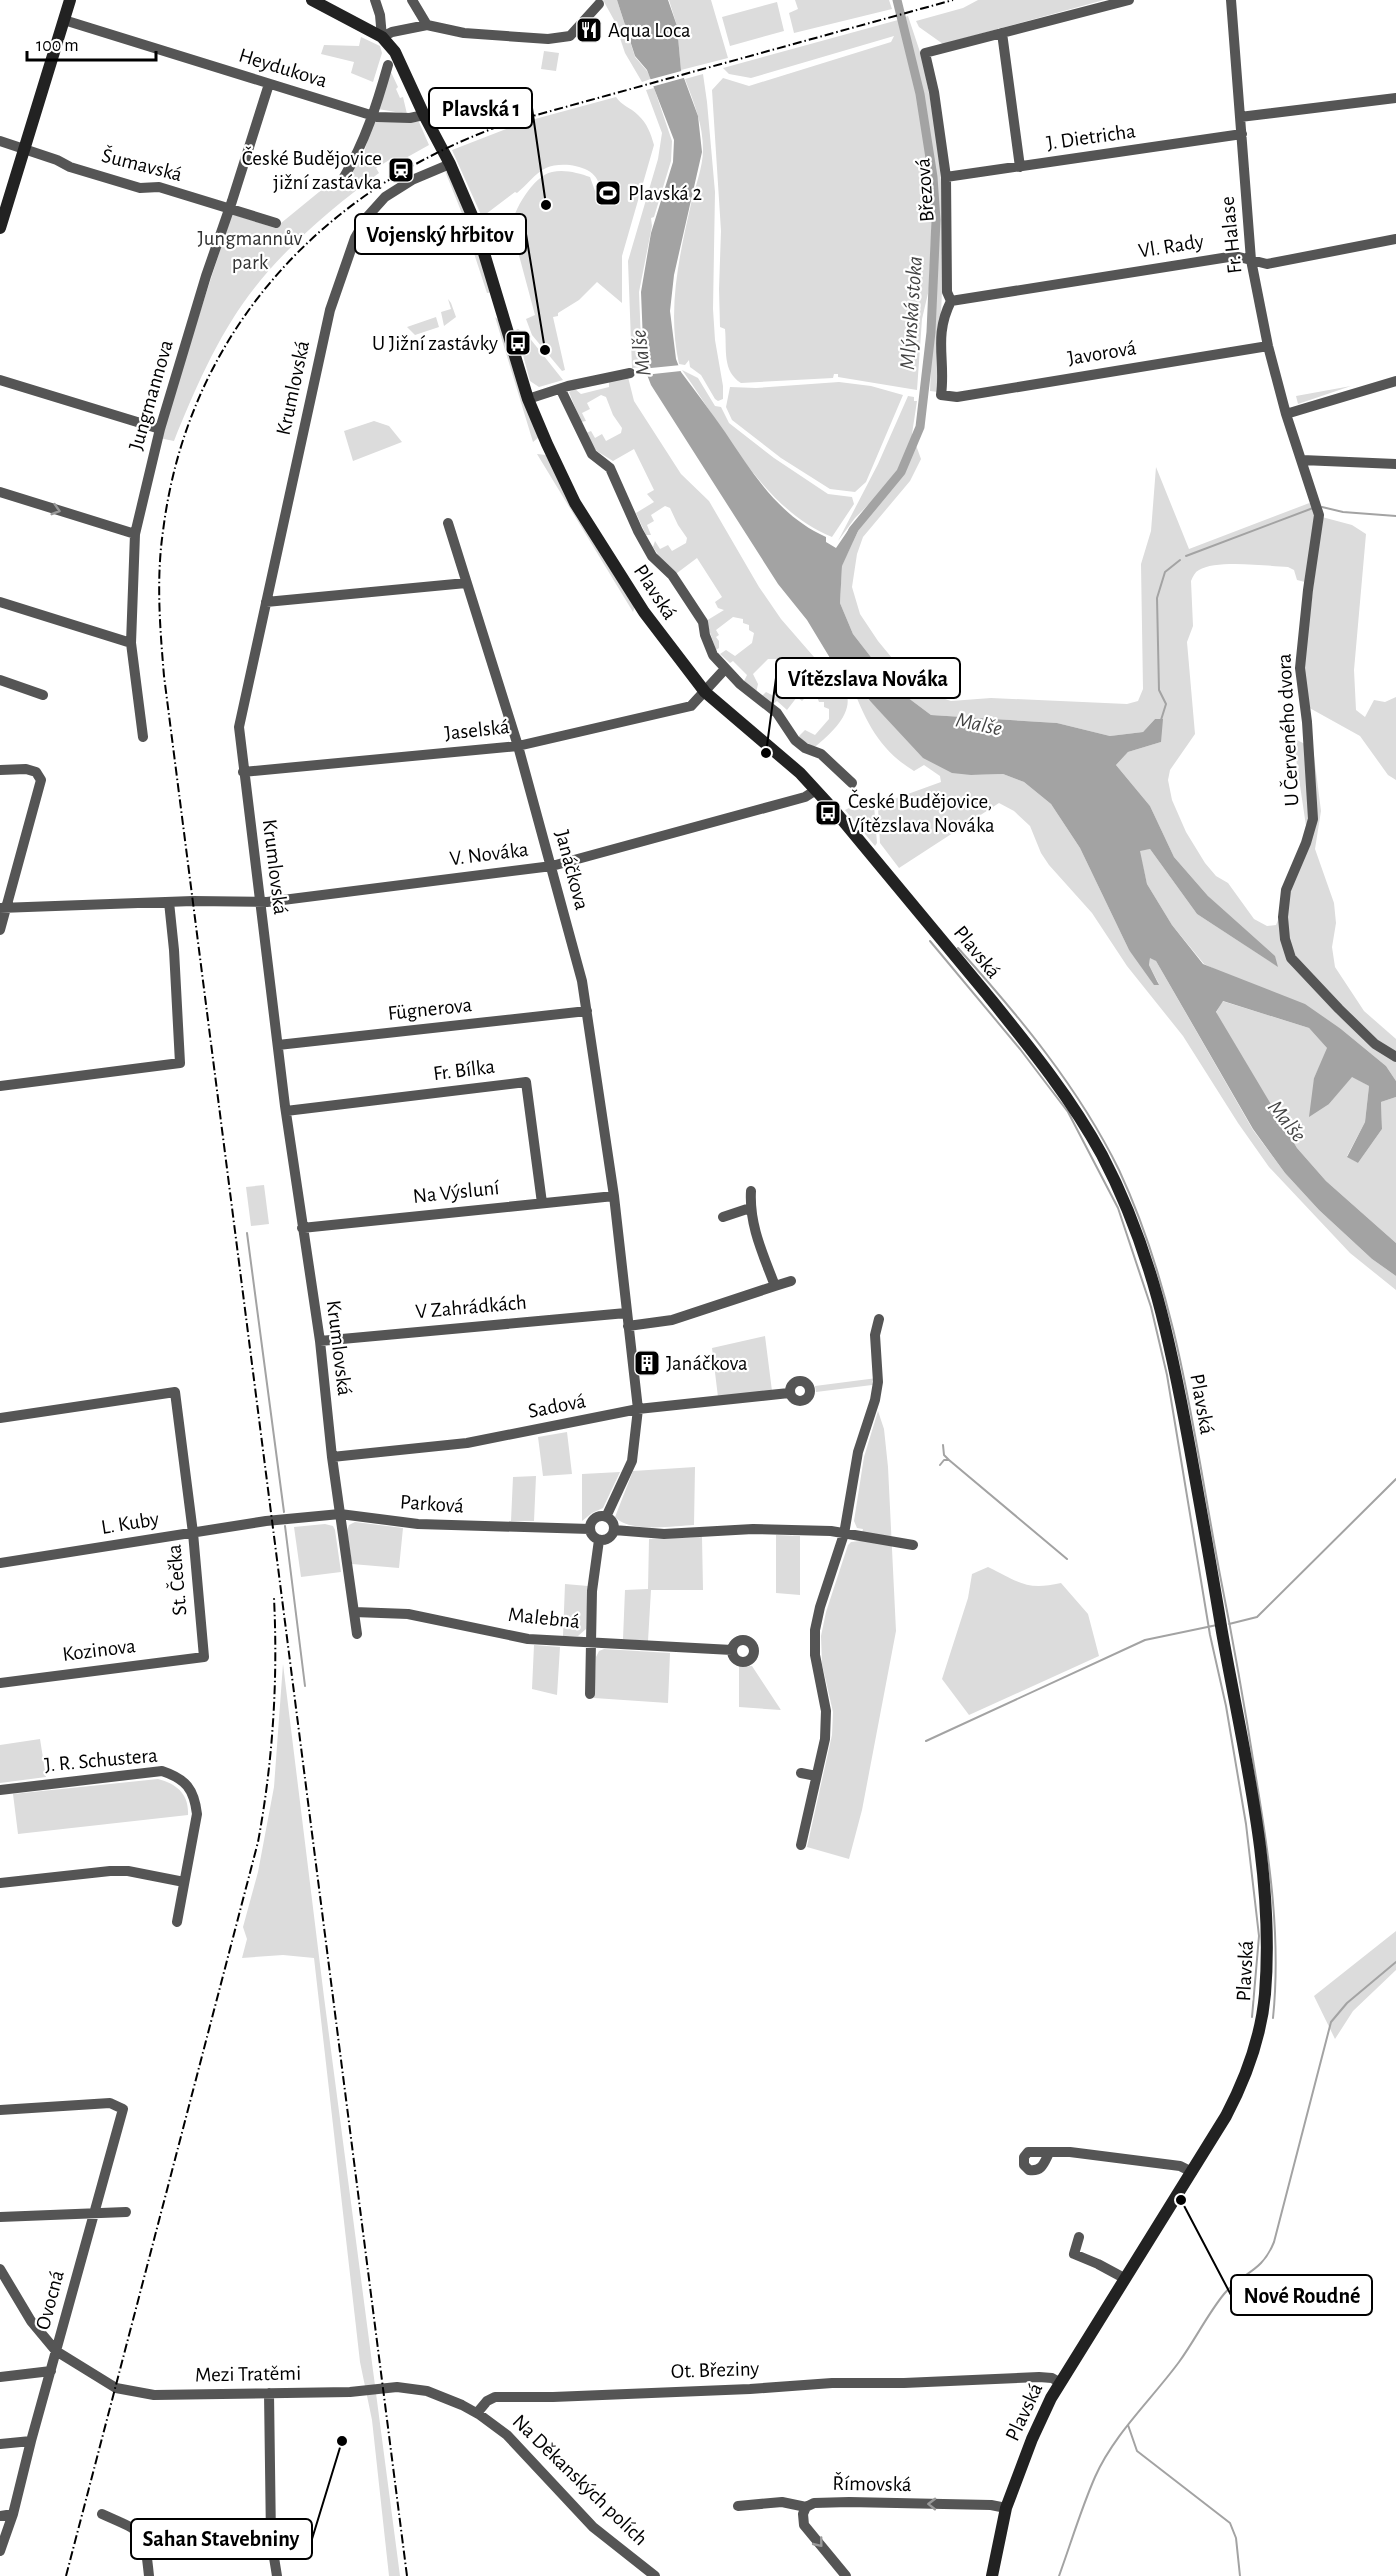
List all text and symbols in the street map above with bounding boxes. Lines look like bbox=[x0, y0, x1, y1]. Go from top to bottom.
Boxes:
restaurant icon: Aqua Loca bbox=[574, 15, 604, 45]
place label: Aqua Loca bbox=[608, 20, 691, 41]
scale bar bbox=[27, 24, 156, 62]
text: 100 m bbox=[36, 37, 79, 55]
street label: Heydukova bbox=[236, 45, 330, 91]
callout: Plavská 1 bbox=[429, 88, 532, 128]
text: Plavská 1 bbox=[442, 98, 520, 120]
street label: J. Dietricha bbox=[1045, 120, 1137, 154]
street label: Šumavská bbox=[100, 143, 185, 185]
place label: České Budějovice jižní zastávka bbox=[242, 146, 382, 193]
station icon: České Budějovice jižní zastávka bbox=[386, 155, 416, 185]
street label: Březová bbox=[912, 157, 938, 223]
sports icon: Plavská 2 bbox=[593, 178, 623, 208]
place label: Plavská 2 bbox=[628, 183, 702, 204]
street label: Fr. Halase bbox=[1217, 195, 1245, 275]
callout: Vojenský hřbitov bbox=[355, 214, 526, 254]
text: Vojenský hřbitov bbox=[366, 224, 514, 247]
park label: Jungmannův park bbox=[198, 228, 303, 273]
street label: Vl. Rady bbox=[1137, 230, 1205, 262]
water label: Mlýnská stoka bbox=[896, 255, 926, 371]
bus stop icon: U Jižní zastávky bbox=[503, 328, 533, 358]
water label: Malše bbox=[627, 329, 655, 377]
place label: U Jižní zastávky bbox=[372, 333, 498, 354]
street label: Jungmannova bbox=[125, 337, 177, 453]
street label: Javorová bbox=[1066, 337, 1138, 369]
street label: Krumlovská bbox=[273, 339, 313, 437]
one-way arrow bbox=[50, 502, 61, 515]
street label: Plavská bbox=[630, 561, 681, 624]
street label: U Červeného dvora bbox=[1271, 653, 1302, 807]
callout: Vítězslava Nováka bbox=[776, 658, 960, 698]
text: Vítězslava Nováka bbox=[788, 668, 949, 690]
water label: Malše bbox=[954, 708, 1004, 740]
street label: Jaselská bbox=[444, 716, 511, 744]
place label: České Budějovice, Vítězslava Nováka bbox=[848, 789, 995, 836]
bus stop icon: České Budějovice, Vítězslava Nováka bbox=[813, 798, 843, 828]
street label: Krumlovská bbox=[259, 818, 291, 916]
street label: Janáčkova bbox=[551, 828, 593, 912]
street label: V. Nováka bbox=[448, 839, 530, 869]
street label: Plavská bbox=[950, 922, 1005, 983]
street label: Fügnerova bbox=[387, 994, 473, 1024]
street label: Fr. Bílka bbox=[432, 1056, 496, 1084]
water label: Malše bbox=[1264, 1096, 1310, 1146]
street label: Na Výsluní bbox=[412, 1177, 501, 1207]
street label: V Zahrádkách bbox=[414, 1292, 528, 1322]
street label: Krumlovská bbox=[323, 1299, 355, 1397]
building icon: Janáčkova bbox=[632, 1348, 662, 1378]
place label: Janáčkova bbox=[666, 1353, 748, 1374]
street label: Plavská bbox=[1186, 1372, 1218, 1436]
street label: Sadová bbox=[526, 1390, 588, 1422]
street label: Parková bbox=[399, 1491, 465, 1517]
street label: L. Kuby bbox=[100, 1508, 160, 1538]
street label: St. Čečka bbox=[161, 1543, 191, 1617]
street label: Malebná bbox=[507, 1604, 581, 1632]
street label: Kozinova bbox=[61, 1635, 137, 1665]
street label: J. R. Schustera bbox=[44, 1745, 159, 1775]
street label: Plavská bbox=[1233, 1940, 1257, 2002]
street label: Ovocná bbox=[32, 2268, 68, 2332]
callout: Nové Roudné bbox=[1231, 2275, 1372, 2315]
text: Nové Roudné bbox=[1244, 2285, 1360, 2307]
street label: Ot. Březiny bbox=[671, 2358, 760, 2382]
street label: Mezi Tratěmi bbox=[195, 2363, 301, 2385]
street label: Plavská bbox=[1002, 2380, 1047, 2444]
street label: Na Děkanských polích bbox=[508, 2410, 652, 2550]
street label: Římovská bbox=[832, 2472, 912, 2495]
one-way arrow bbox=[928, 2498, 937, 2510]
callout: Sahan Stavebniny bbox=[131, 2519, 312, 2559]
text: Sahan Stavebniny bbox=[143, 2528, 300, 2551]
one-way arrow bbox=[811, 2537, 822, 2548]

